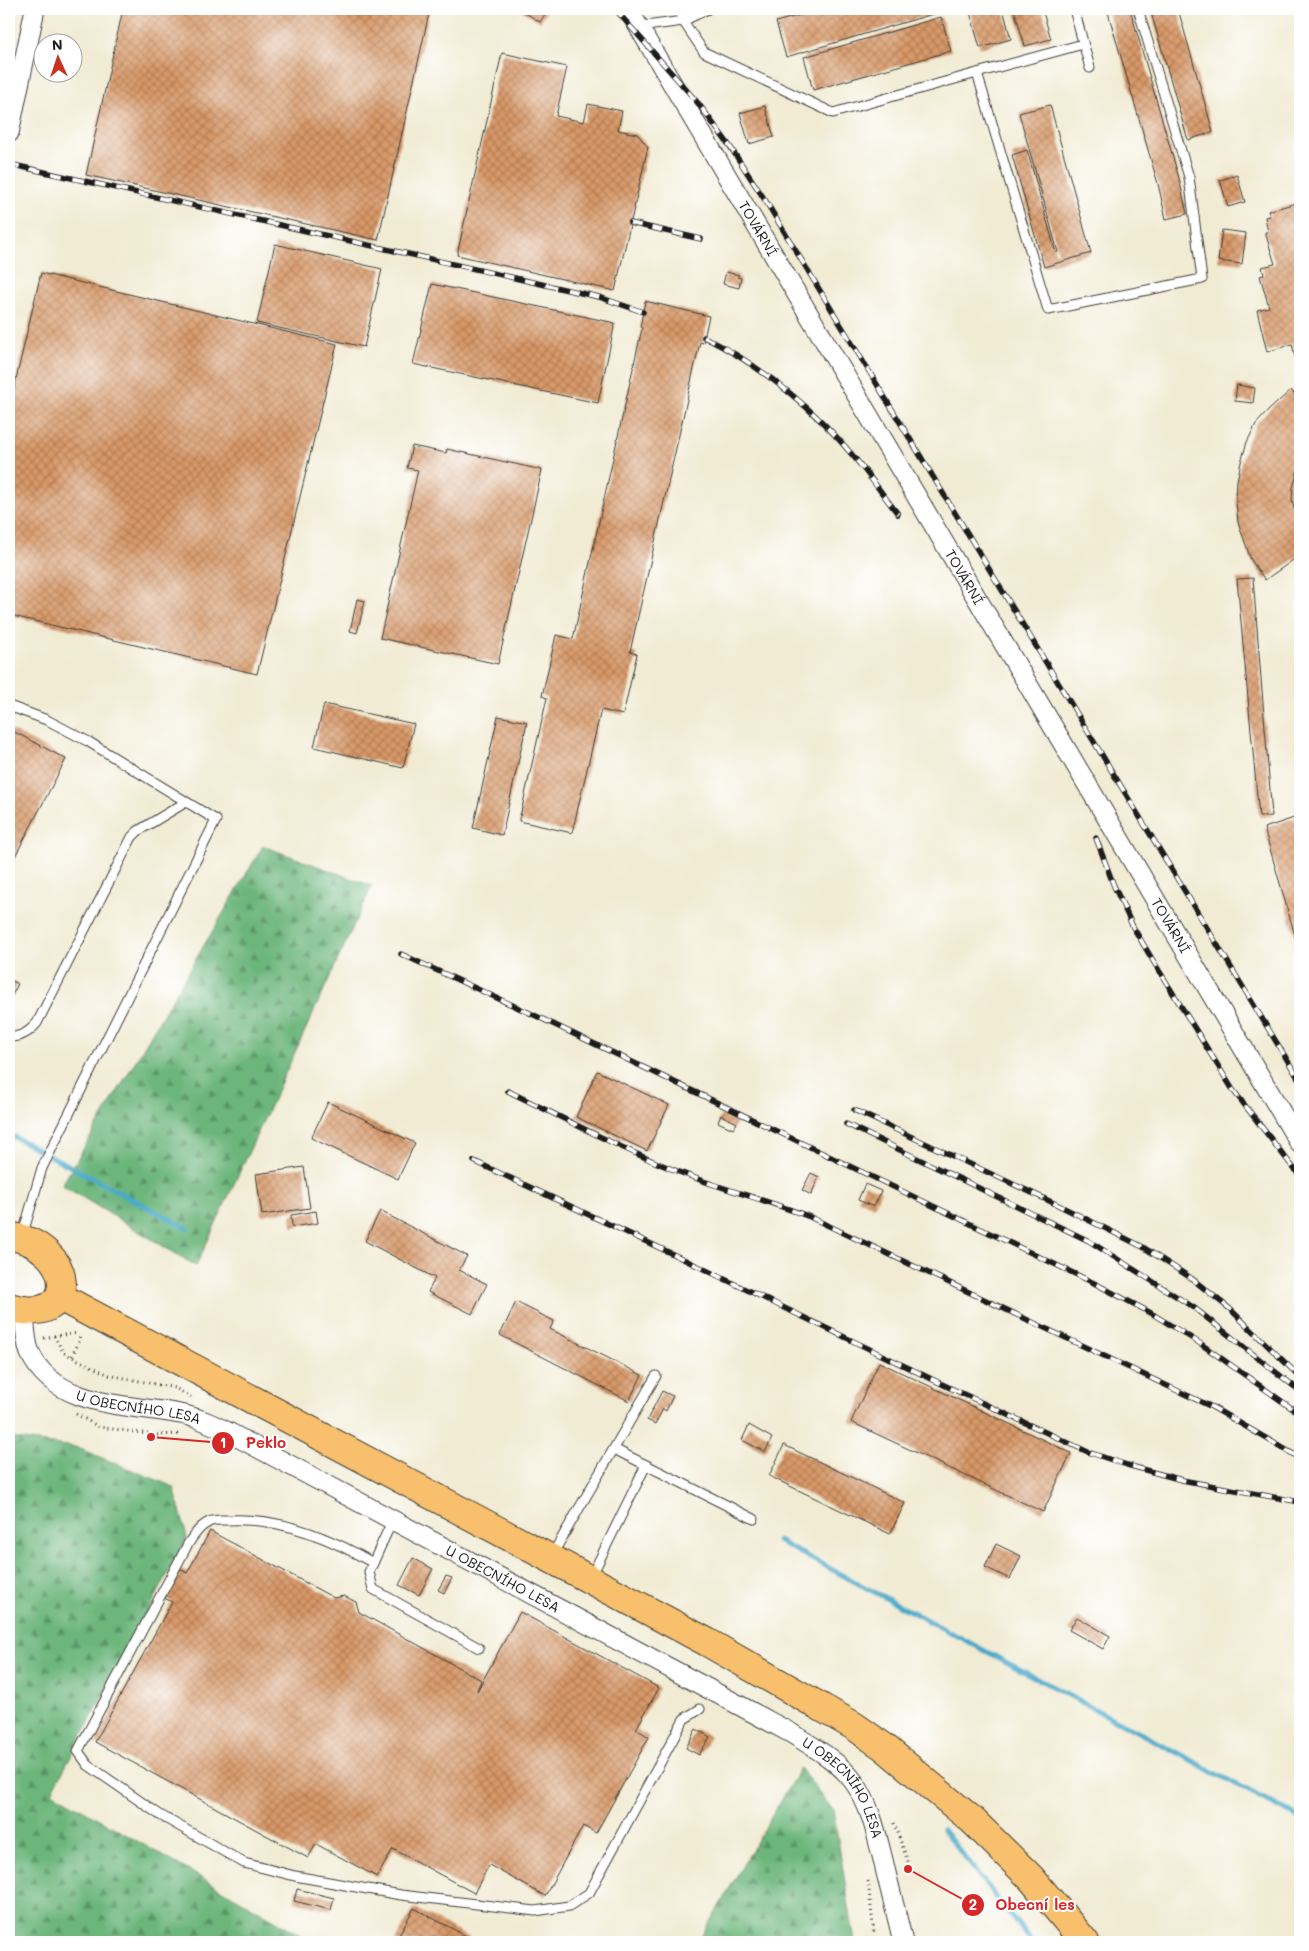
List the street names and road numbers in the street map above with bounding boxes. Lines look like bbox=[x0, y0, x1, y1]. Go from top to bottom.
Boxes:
street label: TOVÁRNÍ bbox=[735, 197, 782, 259]
street label: TOVÁRNÍ bbox=[941, 546, 988, 608]
street label: TOVÁRNÍ bbox=[1147, 894, 1195, 956]
street label: U OBECNÍHO LESA bbox=[74, 1385, 204, 1428]
street label: U OBECNÍHO LESA bbox=[443, 1540, 563, 1617]
street label: U OBECNÍHO LESA bbox=[799, 1732, 887, 1841]

